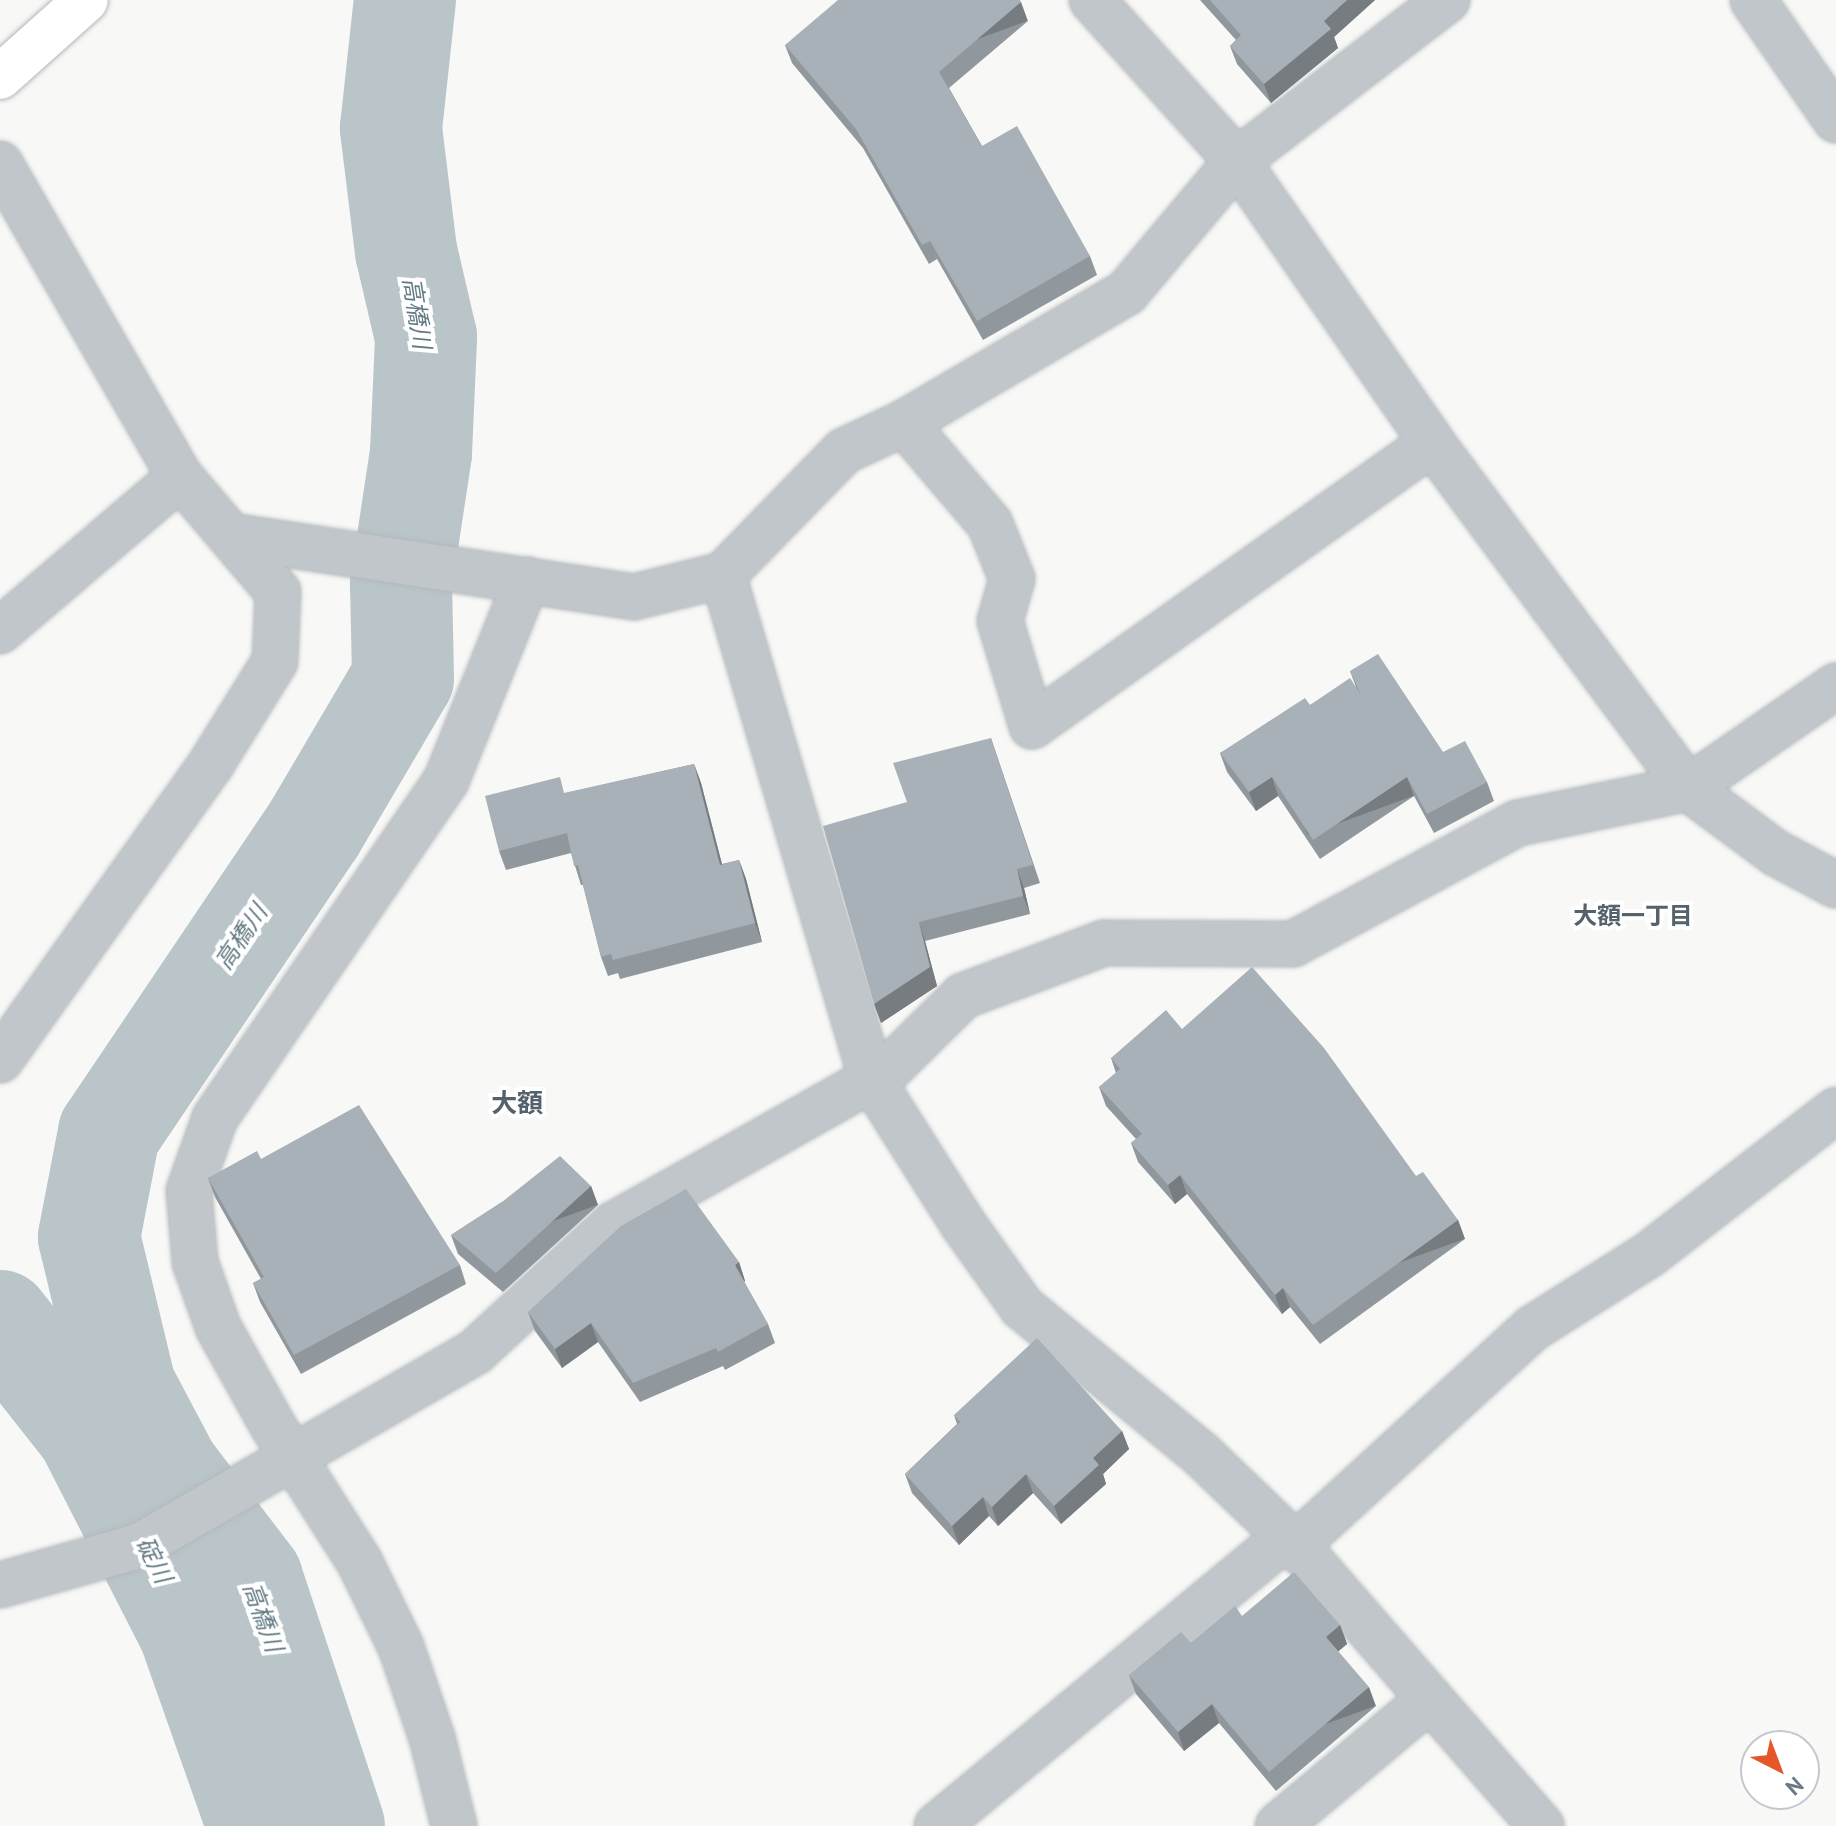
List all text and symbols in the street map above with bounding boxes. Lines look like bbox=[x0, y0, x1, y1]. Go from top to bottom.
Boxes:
water label: 高橋川 bbox=[397, 275, 437, 351]
water label: 高橋川 bbox=[209, 899, 273, 975]
district label: 大額一丁目 bbox=[1573, 902, 1693, 930]
district label: 大額 bbox=[491, 1087, 543, 1119]
water label: 碇川 bbox=[130, 1532, 178, 1588]
water label: 高橋川 bbox=[237, 1578, 289, 1656]
north arrow bbox=[1740, 1730, 1820, 1810]
text: N bbox=[1780, 1771, 1809, 1802]

